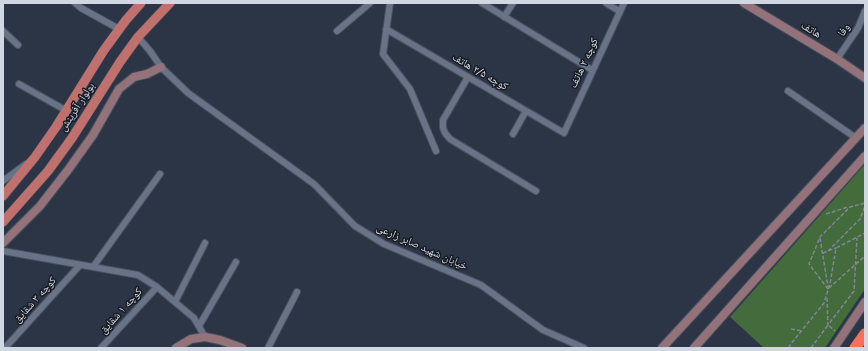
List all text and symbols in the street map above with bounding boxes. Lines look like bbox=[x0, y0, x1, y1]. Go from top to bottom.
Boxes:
street label: هاتف bbox=[799, 19, 823, 41]
street label: وفا bbox=[835, 21, 853, 39]
street label: کوچه ۲ هاتف bbox=[567, 36, 601, 90]
street label: کوچه ۲/۵ هاتف bbox=[450, 51, 510, 93]
street label: بولوار آفرینش bbox=[56, 80, 98, 134]
street label: خیابان شهید صابر زارعی bbox=[374, 221, 470, 273]
street label: کوچه ۳ شقایق bbox=[11, 274, 59, 326]
street label: کوچه ۱ شقایق bbox=[97, 285, 145, 337]

